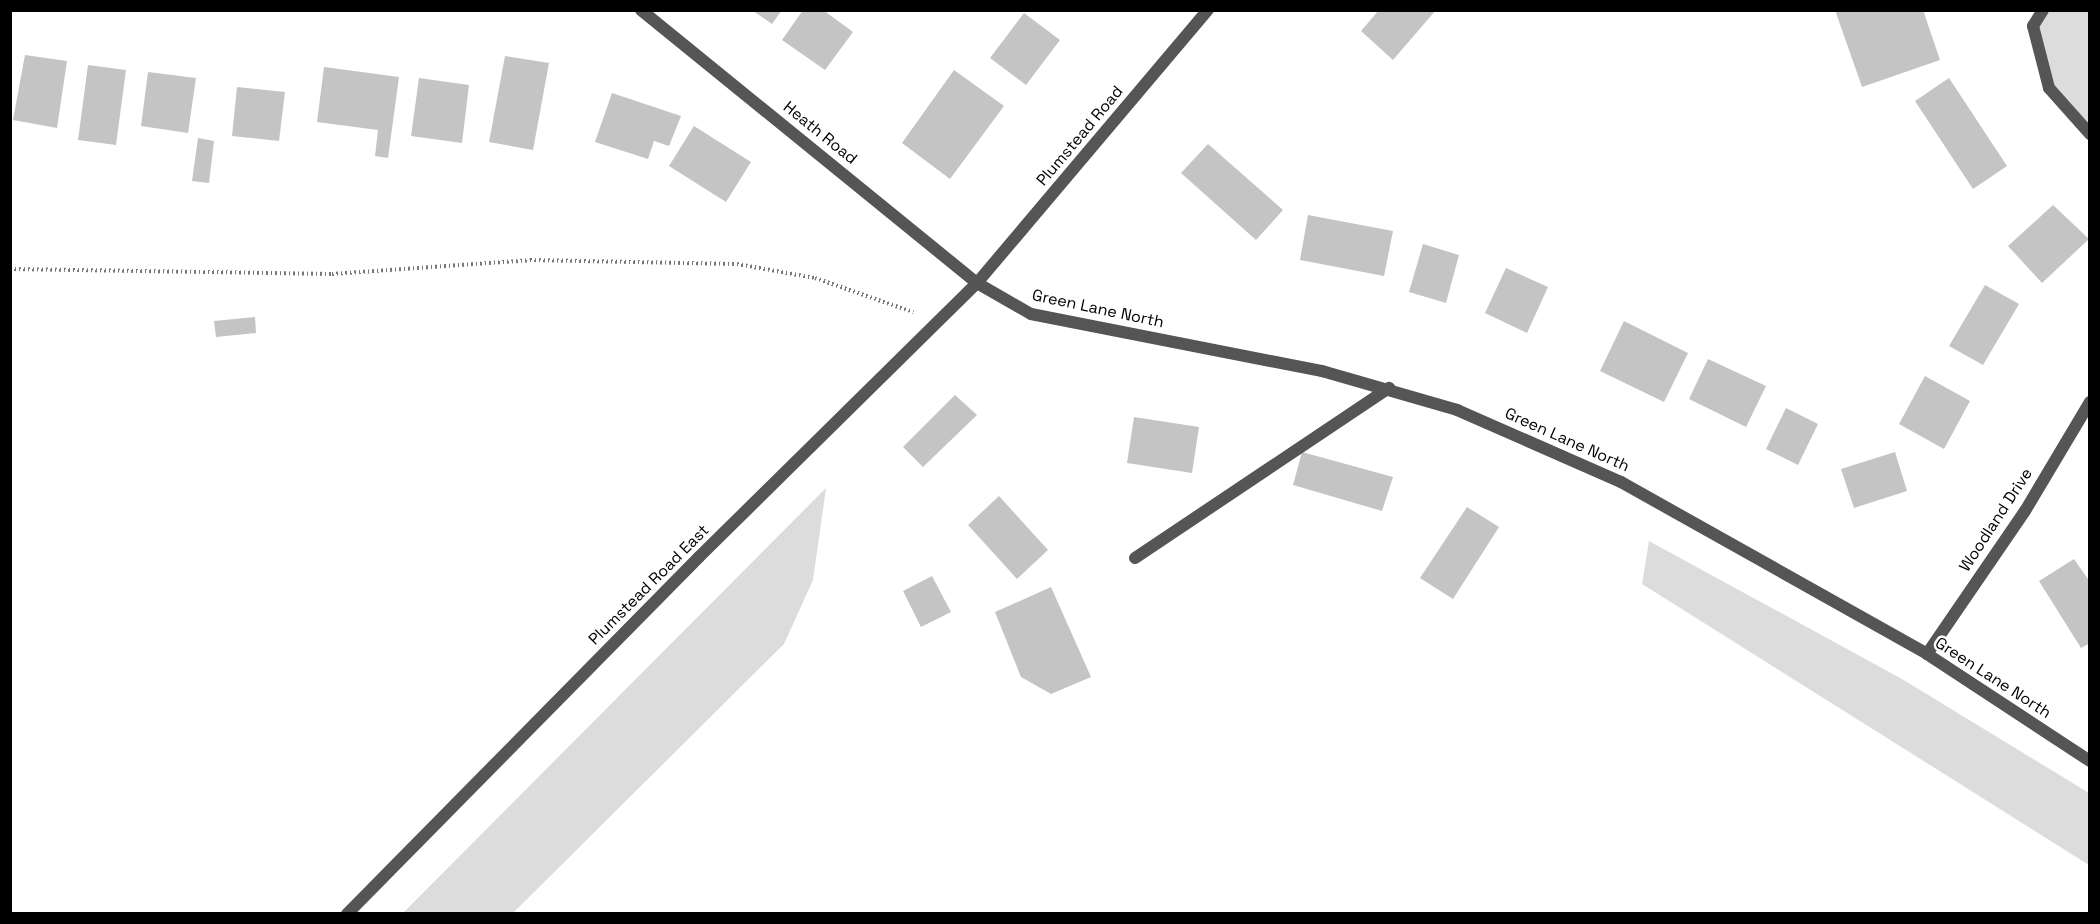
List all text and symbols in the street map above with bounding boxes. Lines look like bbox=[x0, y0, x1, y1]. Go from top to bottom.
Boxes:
street label: Plumstead Road bbox=[1033, 82, 1127, 190]
street label: Heath Road bbox=[779, 97, 861, 169]
street label: Green Lane North bbox=[1030, 286, 1166, 332]
street label: Green Lane North bbox=[1502, 404, 1632, 476]
street label: Woodland Drive bbox=[1955, 465, 2037, 575]
street label: Plumstead Road East bbox=[585, 521, 713, 649]
street label: Green Lane North bbox=[1931, 633, 2055, 723]

